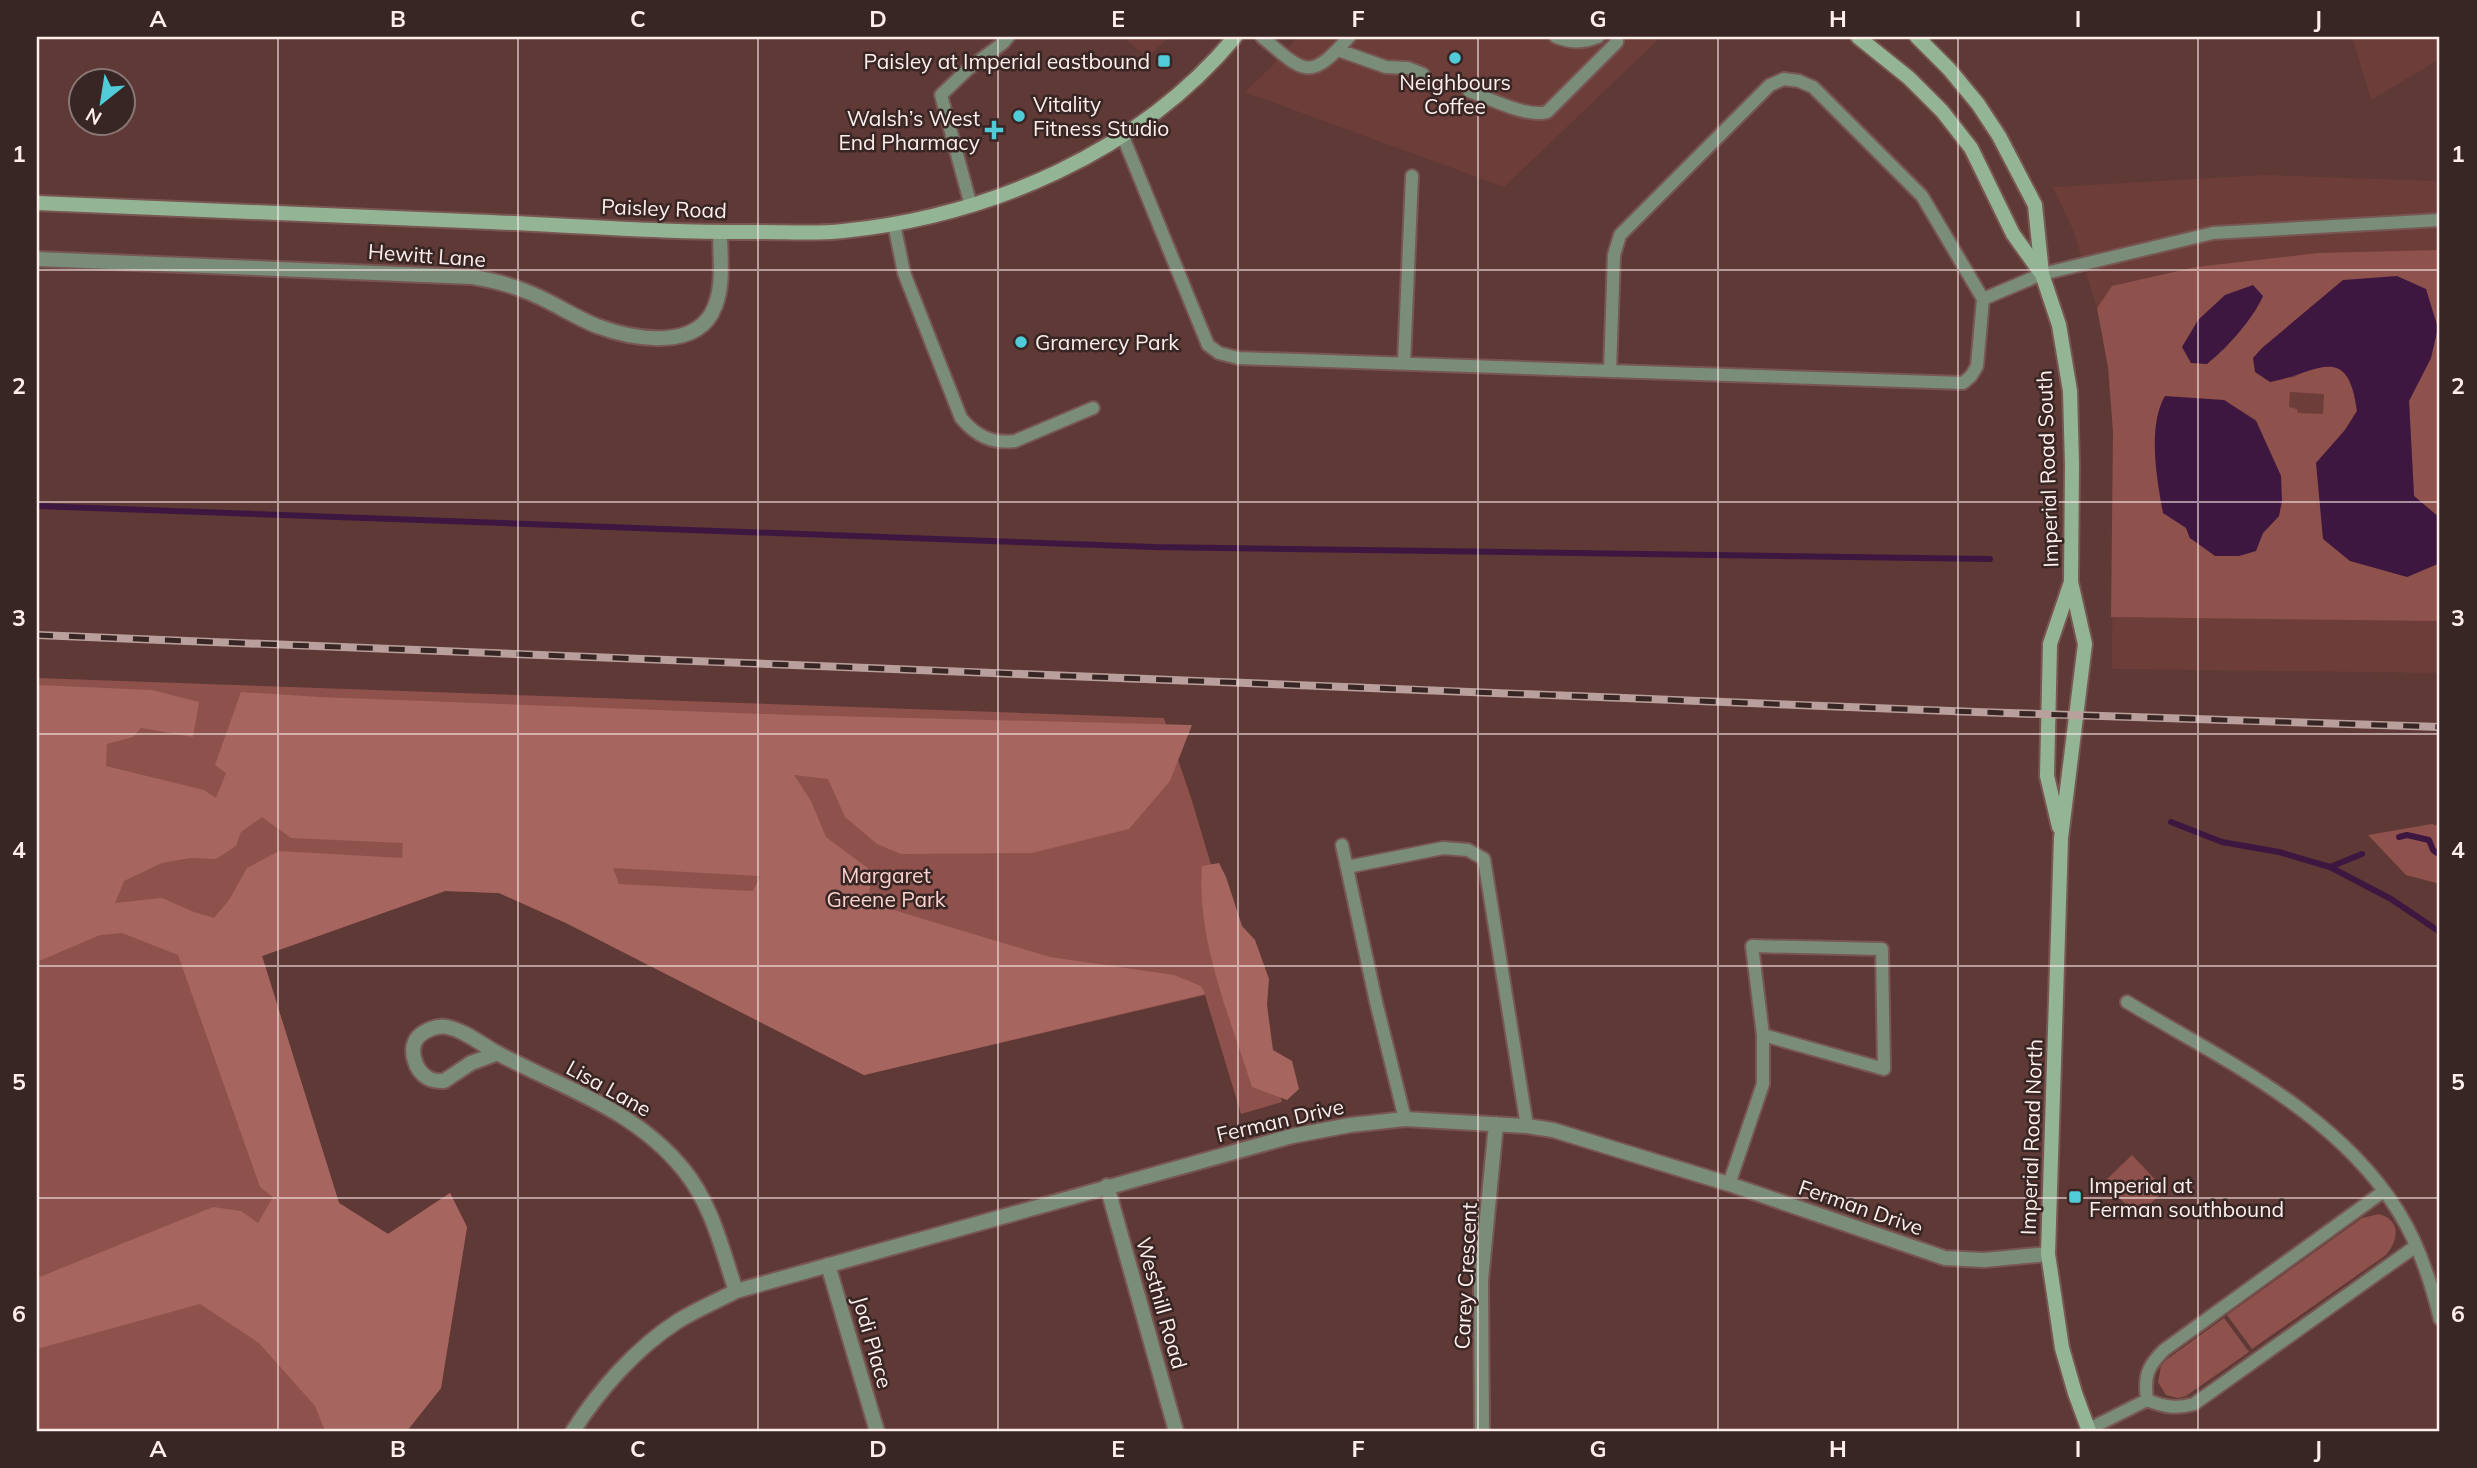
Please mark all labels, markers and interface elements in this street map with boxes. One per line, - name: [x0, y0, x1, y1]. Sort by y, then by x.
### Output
- text: A: [149, 4, 167, 33]
- text: B: [390, 4, 406, 33]
- text: C: [630, 4, 646, 33]
- text: D: [869, 4, 887, 33]
- text: E: [1111, 4, 1125, 33]
- text: F: [1351, 4, 1365, 33]
- text: G: [1589, 4, 1607, 33]
- text: H: [1829, 4, 1847, 33]
- text: I: [2075, 4, 2081, 33]
- text: J: [2314, 4, 2322, 33]
- place label: Paisley at Imperial eastbound: [864, 48, 1150, 74]
- marker: Neighbours Coffee: [1447, 50, 1463, 66]
- marker: Paisley at Imperial eastbound: [1156, 53, 1172, 69]
- north arrow: [66, 66, 136, 136]
- place label: Neighbours Coffee: [1399, 69, 1511, 119]
- place label: Vitality Fitness Studio: [1033, 91, 1169, 141]
- text: N: [81, 103, 106, 131]
- place label: Walsh’s West End Pharmacy: [838, 105, 980, 155]
- marker: Vitality Fitness Studio: [1011, 108, 1027, 124]
- marker: Walsh’s West End Pharmacy: [986, 122, 1002, 138]
- text: 1: [12, 139, 26, 168]
- text: 1: [2451, 139, 2465, 168]
- street label: Paisley Road: [601, 193, 727, 223]
- street label: Hewitt Lane: [367, 238, 487, 272]
- place label: Gramercy Park: [1035, 329, 1179, 355]
- marker: Gramercy Park: [1013, 334, 1029, 350]
- street label: Imperial Road South: [2031, 370, 2063, 568]
- text: 2: [12, 371, 26, 400]
- text: 2: [2451, 371, 2465, 400]
- text: 3: [12, 603, 26, 632]
- text: 3: [2451, 603, 2465, 632]
- text: 4: [12, 835, 26, 864]
- text: 4: [2451, 835, 2465, 864]
- park label: Margaret Greene Park: [826, 862, 946, 912]
- street label: Imperial Road North: [2015, 1039, 2047, 1235]
- street label: Lisa Lane: [562, 1054, 656, 1122]
- text: 5: [12, 1067, 26, 1096]
- text: 5: [2451, 1067, 2465, 1096]
- street label: Ferman Drive: [1214, 1093, 1346, 1147]
- place label: Imperial at Ferman southbound: [2089, 1172, 2284, 1222]
- street label: Ferman Drive: [1795, 1174, 1927, 1240]
- marker: Imperial at Ferman southbound: [2067, 1189, 2083, 1205]
- street label: Carey Crescent: [1448, 1202, 1482, 1350]
- street label: Westhill Road: [1131, 1234, 1193, 1372]
- street label: Jodi Place: [847, 1293, 899, 1391]
- text: 6: [12, 1299, 26, 1328]
- text: 6: [2451, 1299, 2465, 1328]
- text: A: [149, 1434, 167, 1463]
- text: B: [390, 1434, 406, 1463]
- text: C: [630, 1434, 646, 1463]
- text: D: [869, 1434, 887, 1463]
- text: E: [1111, 1434, 1125, 1463]
- text: F: [1351, 1434, 1365, 1463]
- text: G: [1589, 1434, 1607, 1463]
- text: H: [1829, 1434, 1847, 1463]
- text: I: [2075, 1434, 2081, 1463]
- text: J: [2314, 1434, 2322, 1463]

